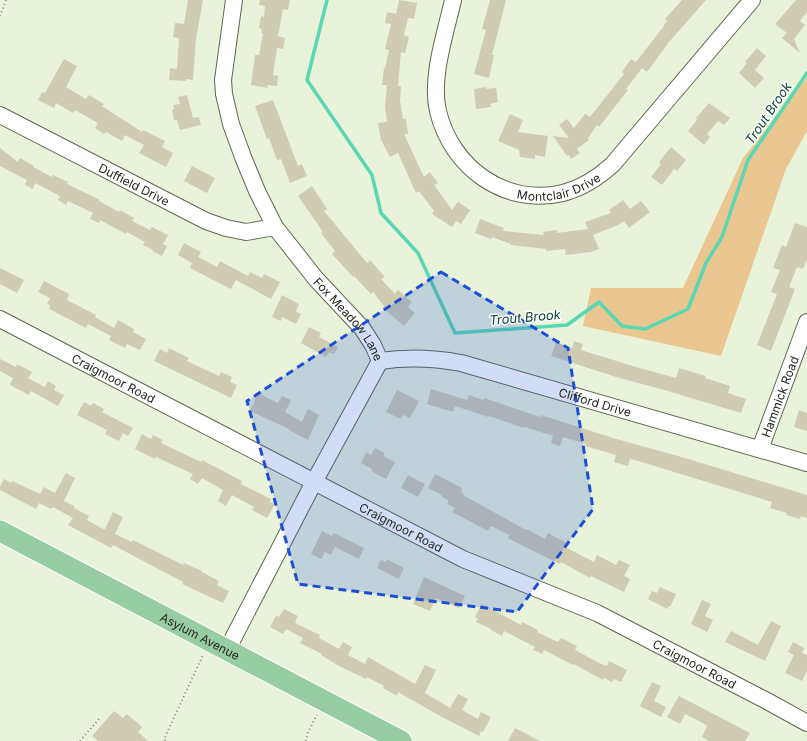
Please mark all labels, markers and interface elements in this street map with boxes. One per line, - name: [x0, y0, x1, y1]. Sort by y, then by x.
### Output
- water label: Trout Brook: [741, 78, 795, 147]
- street label: Duffield Drive: [96, 160, 172, 209]
- street label: Montclair Drive: [516, 170, 603, 203]
- street label: Fox Meadow Lane: [311, 274, 386, 363]
- water label: Trout Brook: [489, 306, 562, 328]
- street label: Craigmoor Road: [69, 350, 158, 406]
- street label: Hammick Road: [758, 354, 801, 439]
- street label: Clifford Drive: [557, 384, 633, 419]
- street label: Craigmoor Road: [357, 499, 446, 555]
- street label: Asylum Avenue: [158, 609, 242, 663]
- street label: Craigmoor Road: [650, 636, 739, 691]

